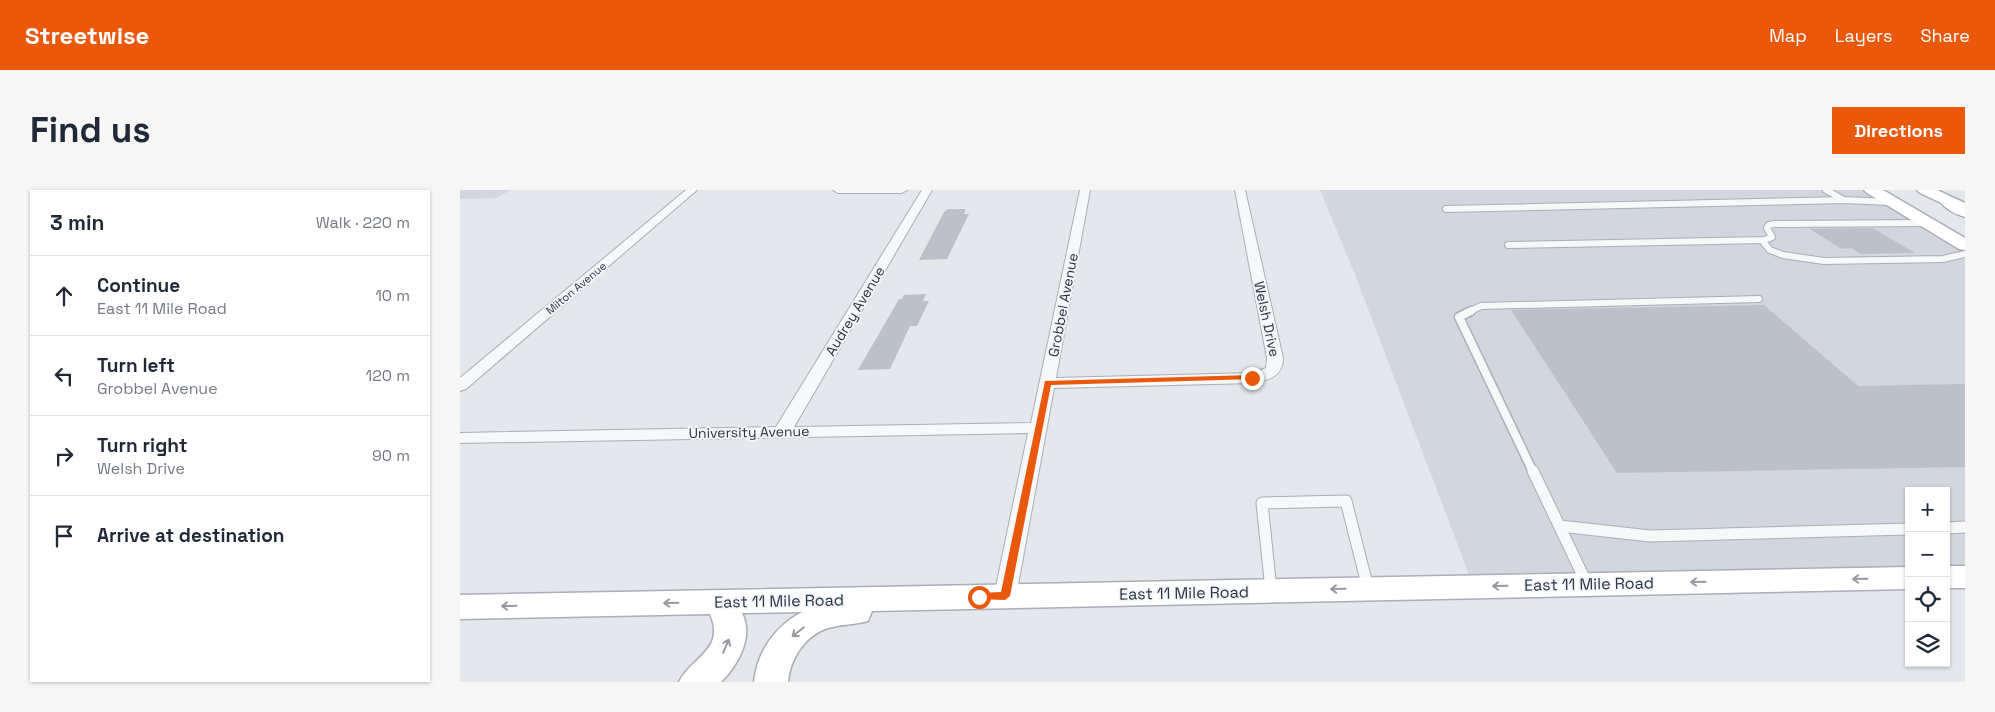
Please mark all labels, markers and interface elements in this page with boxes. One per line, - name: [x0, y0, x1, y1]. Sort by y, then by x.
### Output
- text: Streetwise: [25, 20, 149, 51]
- text: Map: [1769, 24, 1807, 47]
- text: Layers: [1835, 24, 1892, 47]
- text: Share: [1920, 24, 1970, 47]
- button: Directions: [1832, 107, 1965, 154]
- text: Find us: [30, 108, 151, 152]
- text: 3 min: [50, 209, 105, 236]
- text: Walk · 220 m: [316, 212, 410, 233]
- street label: Grobbel Avenue: [1044, 251, 1082, 359]
- street label: Milton Avenue: [543, 259, 609, 317]
- street label: Audrey Avenue: [821, 263, 889, 359]
- text: Continue: [97, 273, 180, 298]
- street label: Welsh Drive: [1250, 280, 1284, 358]
- icon: ahead: [50, 282, 78, 310]
- text: 10 m: [375, 285, 410, 306]
- text: East 11 Mile Road: [97, 298, 227, 319]
- text: Turn left: [97, 353, 175, 378]
- icon: left: [50, 362, 78, 390]
- text: 120 m: [366, 365, 410, 386]
- route end: [1241, 367, 1264, 390]
- text: Grobbel Avenue: [97, 378, 218, 399]
- street label: University Avenue: [689, 422, 809, 442]
- text: Turn right: [97, 433, 187, 458]
- icon: right: [50, 442, 78, 470]
- text: 90 m: [372, 445, 410, 466]
- text: Welsh Drive: [97, 458, 185, 479]
- map controls: [1905, 487, 1950, 667]
- button: +: [1905, 487, 1950, 532]
- icon: arrive: [50, 522, 78, 550]
- text: Arrive at destination: [97, 523, 285, 548]
- button: −: [1905, 532, 1950, 577]
- street label: East 11 Mile Road: [1524, 572, 1654, 596]
- one-way arrow: [1852, 574, 1868, 584]
- one-way arrow: [1690, 577, 1706, 587]
- button: locate: [1905, 577, 1950, 622]
- street label: East 11 Mile Road: [1119, 581, 1249, 605]
- one-way arrow: [1492, 581, 1508, 591]
- one-way arrow: [1330, 584, 1346, 594]
- route start: [968, 586, 991, 609]
- street label: East 11 Mile Road: [714, 589, 844, 613]
- one-way arrow: [664, 598, 680, 608]
- one-way arrow: [501, 601, 518, 611]
- button: layers: [1905, 622, 1950, 667]
- one-way arrow: [792, 626, 805, 637]
- one-way arrow: [722, 639, 731, 654]

